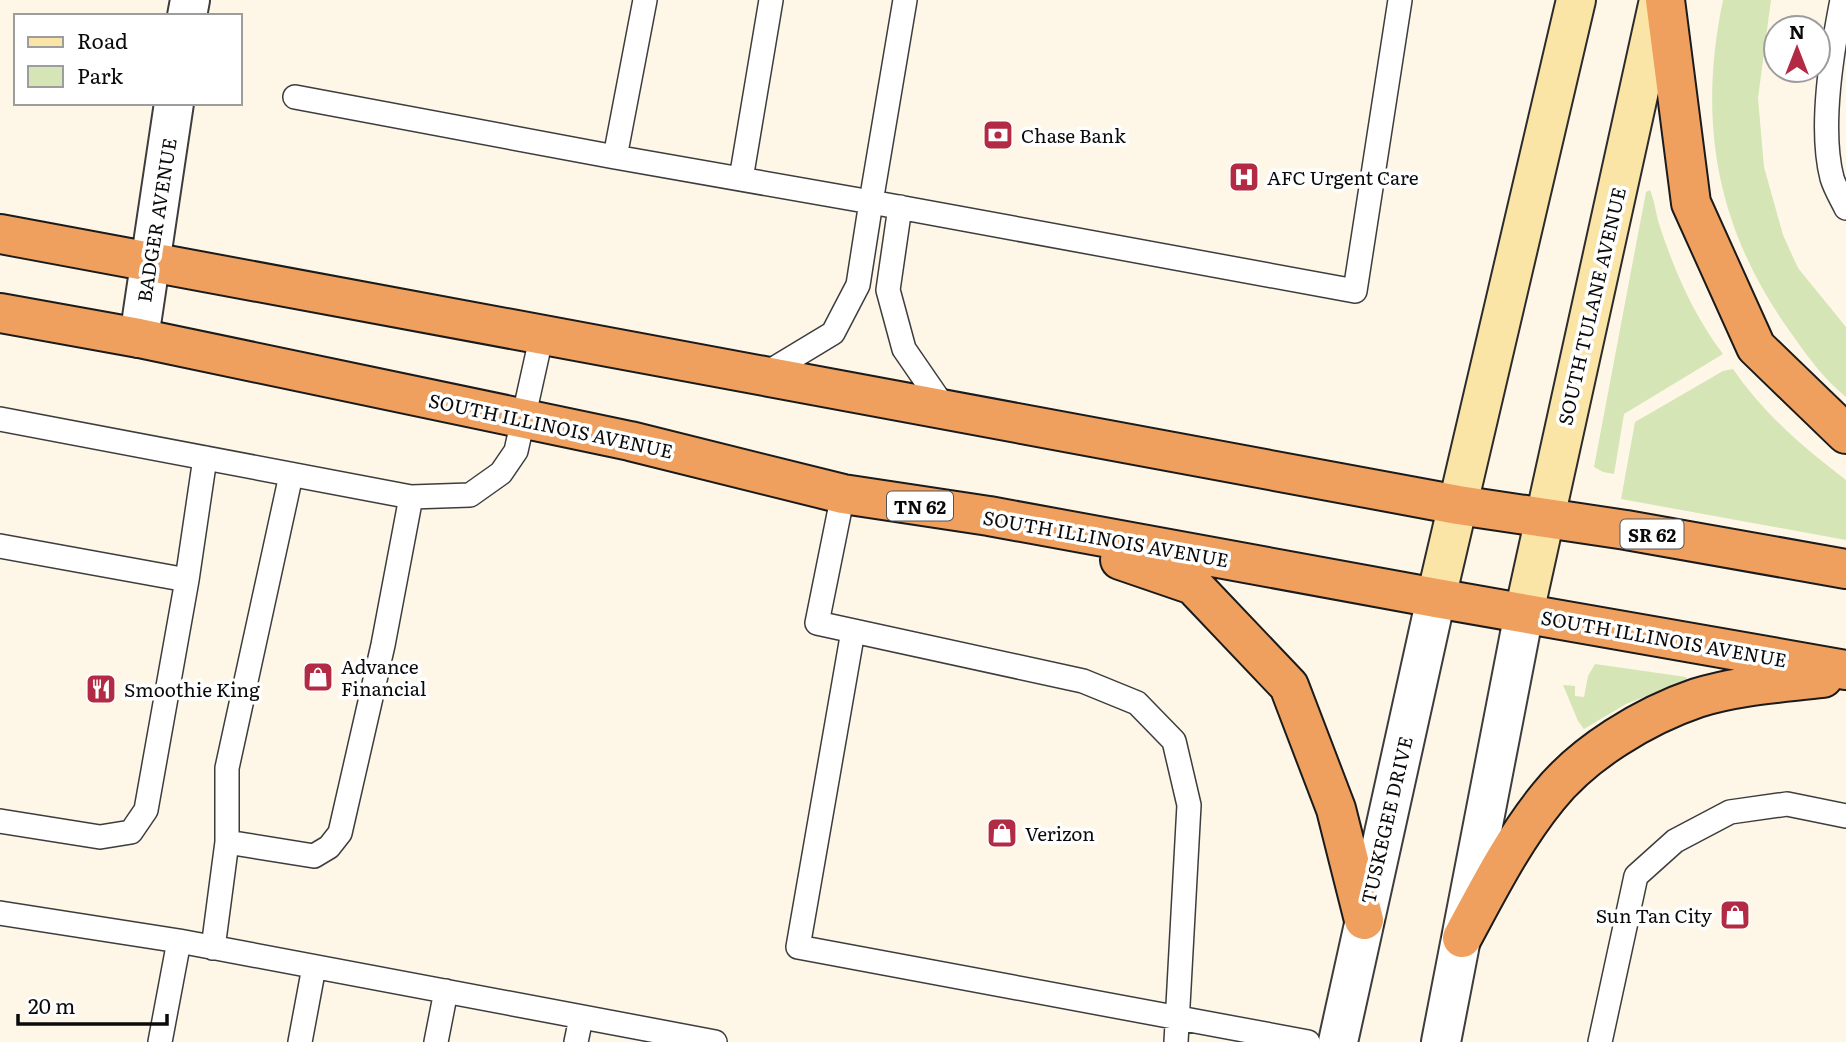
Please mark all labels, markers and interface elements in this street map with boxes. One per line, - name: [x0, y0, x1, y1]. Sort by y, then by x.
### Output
- legend: [14, 14, 242, 105]
- north arrow: [1762, 14, 1832, 84]
- text: N: [1789, 17, 1805, 45]
- text: Road: [77, 24, 128, 55]
- text: Park: [77, 59, 123, 90]
- bank icon: Chase Bank: [981, 118, 1015, 152]
- place label: Chase Bank: [1021, 121, 1126, 149]
- street label: BADGER AVENUE: [129, 136, 183, 304]
- hospital icon: AFC Urgent Care: [1227, 160, 1261, 194]
- place label: AFC Urgent Care: [1267, 163, 1419, 191]
- street label: SOUTH TULANE AVENUE: [1550, 184, 1632, 428]
- street label: SOUTH ILLINOIS AVENUE: [426, 385, 676, 465]
- road number: TN 62: [887, 492, 953, 520]
- street label: SOUTH ILLINOIS AVENUE: [981, 503, 1231, 573]
- road number: SR 62: [1620, 520, 1684, 548]
- street label: SOUTH ILLINOIS AVENUE: [1539, 603, 1789, 673]
- place label: Advance Financial: [341, 652, 426, 702]
- shop icon: Advance Financial: [301, 660, 335, 694]
- restaurant icon: Smoothie King: [84, 672, 118, 706]
- place label: Smoothie King: [124, 675, 260, 703]
- street label: TUSKEGEE DRIVE: [1353, 733, 1419, 907]
- shop icon: Verizon: [985, 816, 1019, 850]
- place label: Verizon: [1025, 819, 1095, 847]
- shop icon: Sun Tan City: [1718, 898, 1752, 932]
- place label: Sun Tan City: [1596, 901, 1712, 929]
- scale bar: [18, 982, 166, 1026]
- text: 20 m: [28, 989, 75, 1020]

